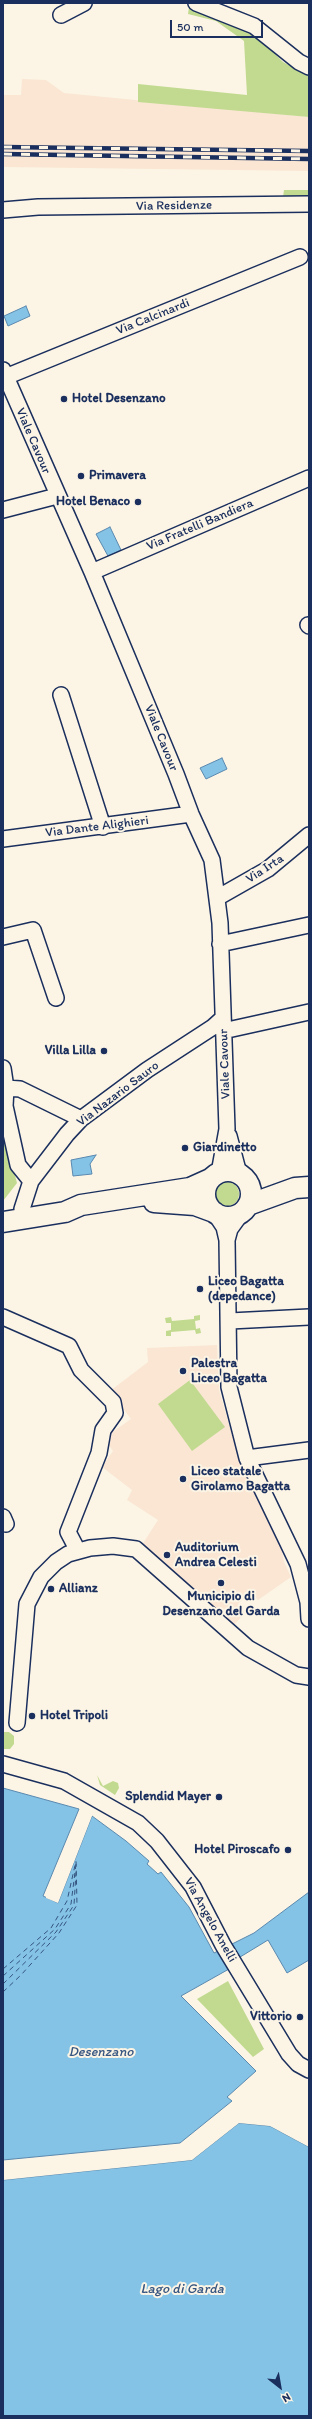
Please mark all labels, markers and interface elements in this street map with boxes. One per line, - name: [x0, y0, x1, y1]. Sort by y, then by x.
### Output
- scale bar: [172, 12, 265, 38]
- text: 50 m: [177, 20, 203, 34]
- street label: Via Residenze: [136, 198, 212, 214]
- street label: Via Calcinardi: [114, 295, 192, 339]
- place label: Hotel Desenzano: [72, 391, 166, 407]
- marker: Hotel Desenzano: [59, 394, 69, 404]
- street label: Viale Cavour: [12, 406, 54, 476]
- place label: Primavera: [89, 468, 146, 484]
- marker: Primavera: [76, 471, 86, 481]
- place label: Hotel Benaco: [56, 494, 130, 510]
- street label: Via Fratelli Bandiera: [144, 495, 256, 555]
- marker: Hotel Benaco: [133, 497, 143, 507]
- street label: Viale Cavour: [141, 703, 181, 773]
- street label: Via Dante Alighieri: [44, 813, 150, 841]
- street label: Via Irta: [243, 851, 287, 887]
- street label: Viale Cavour: [216, 1029, 234, 1099]
- place label: Villa Lilla: [45, 1043, 96, 1059]
- marker: Villa Lilla: [99, 1046, 109, 1056]
- street label: Via Nazario Sauro: [74, 1058, 162, 1130]
- place label: Giardinetto: [193, 1140, 257, 1156]
- marker: Giardinetto: [180, 1143, 190, 1153]
- place label: Liceo Bagatta (depedance): [208, 1274, 284, 1305]
- marker: Liceo Bagatta (depedance): [195, 1284, 205, 1294]
- place label: Palestra Liceo Bagatta: [191, 1356, 267, 1387]
- marker: Palestra Liceo Bagatta: [178, 1366, 188, 1376]
- place label: Liceo statale Girolamo Bagatta: [191, 1464, 290, 1495]
- marker: Liceo statale Girolamo Bagatta: [178, 1474, 188, 1484]
- place label: Auditorium Andrea Celesti: [175, 1540, 257, 1571]
- marker: Auditorium Andrea Celesti: [162, 1550, 172, 1560]
- marker: Municipio di Desenzano del Garda: [216, 1578, 226, 1588]
- place label: Allianz: [59, 1581, 98, 1597]
- marker: Allianz: [46, 1584, 56, 1594]
- place label: Municipio di Desenzano del Garda: [162, 1589, 280, 1620]
- place label: Hotel Tripoli: [40, 1708, 108, 1724]
- marker: Hotel Tripoli: [27, 1711, 37, 1721]
- place label: Splendid Mayer: [125, 1789, 211, 1805]
- marker: Splendid Mayer: [214, 1792, 224, 1802]
- place label: Hotel Piroscafo: [194, 1842, 280, 1858]
- marker: Hotel Piroscafo: [283, 1845, 293, 1855]
- street label: Via Angelo Anelli: [180, 1875, 240, 1965]
- place label: Vittorio: [250, 2009, 292, 2025]
- marker: Vittorio: [295, 2012, 305, 2022]
- water label: Desenzano: [68, 2044, 134, 2060]
- water label: Lago di Garda: [140, 2281, 224, 2297]
- north arrow: [260, 2367, 300, 2407]
- text: N: [280, 2390, 293, 2405]

